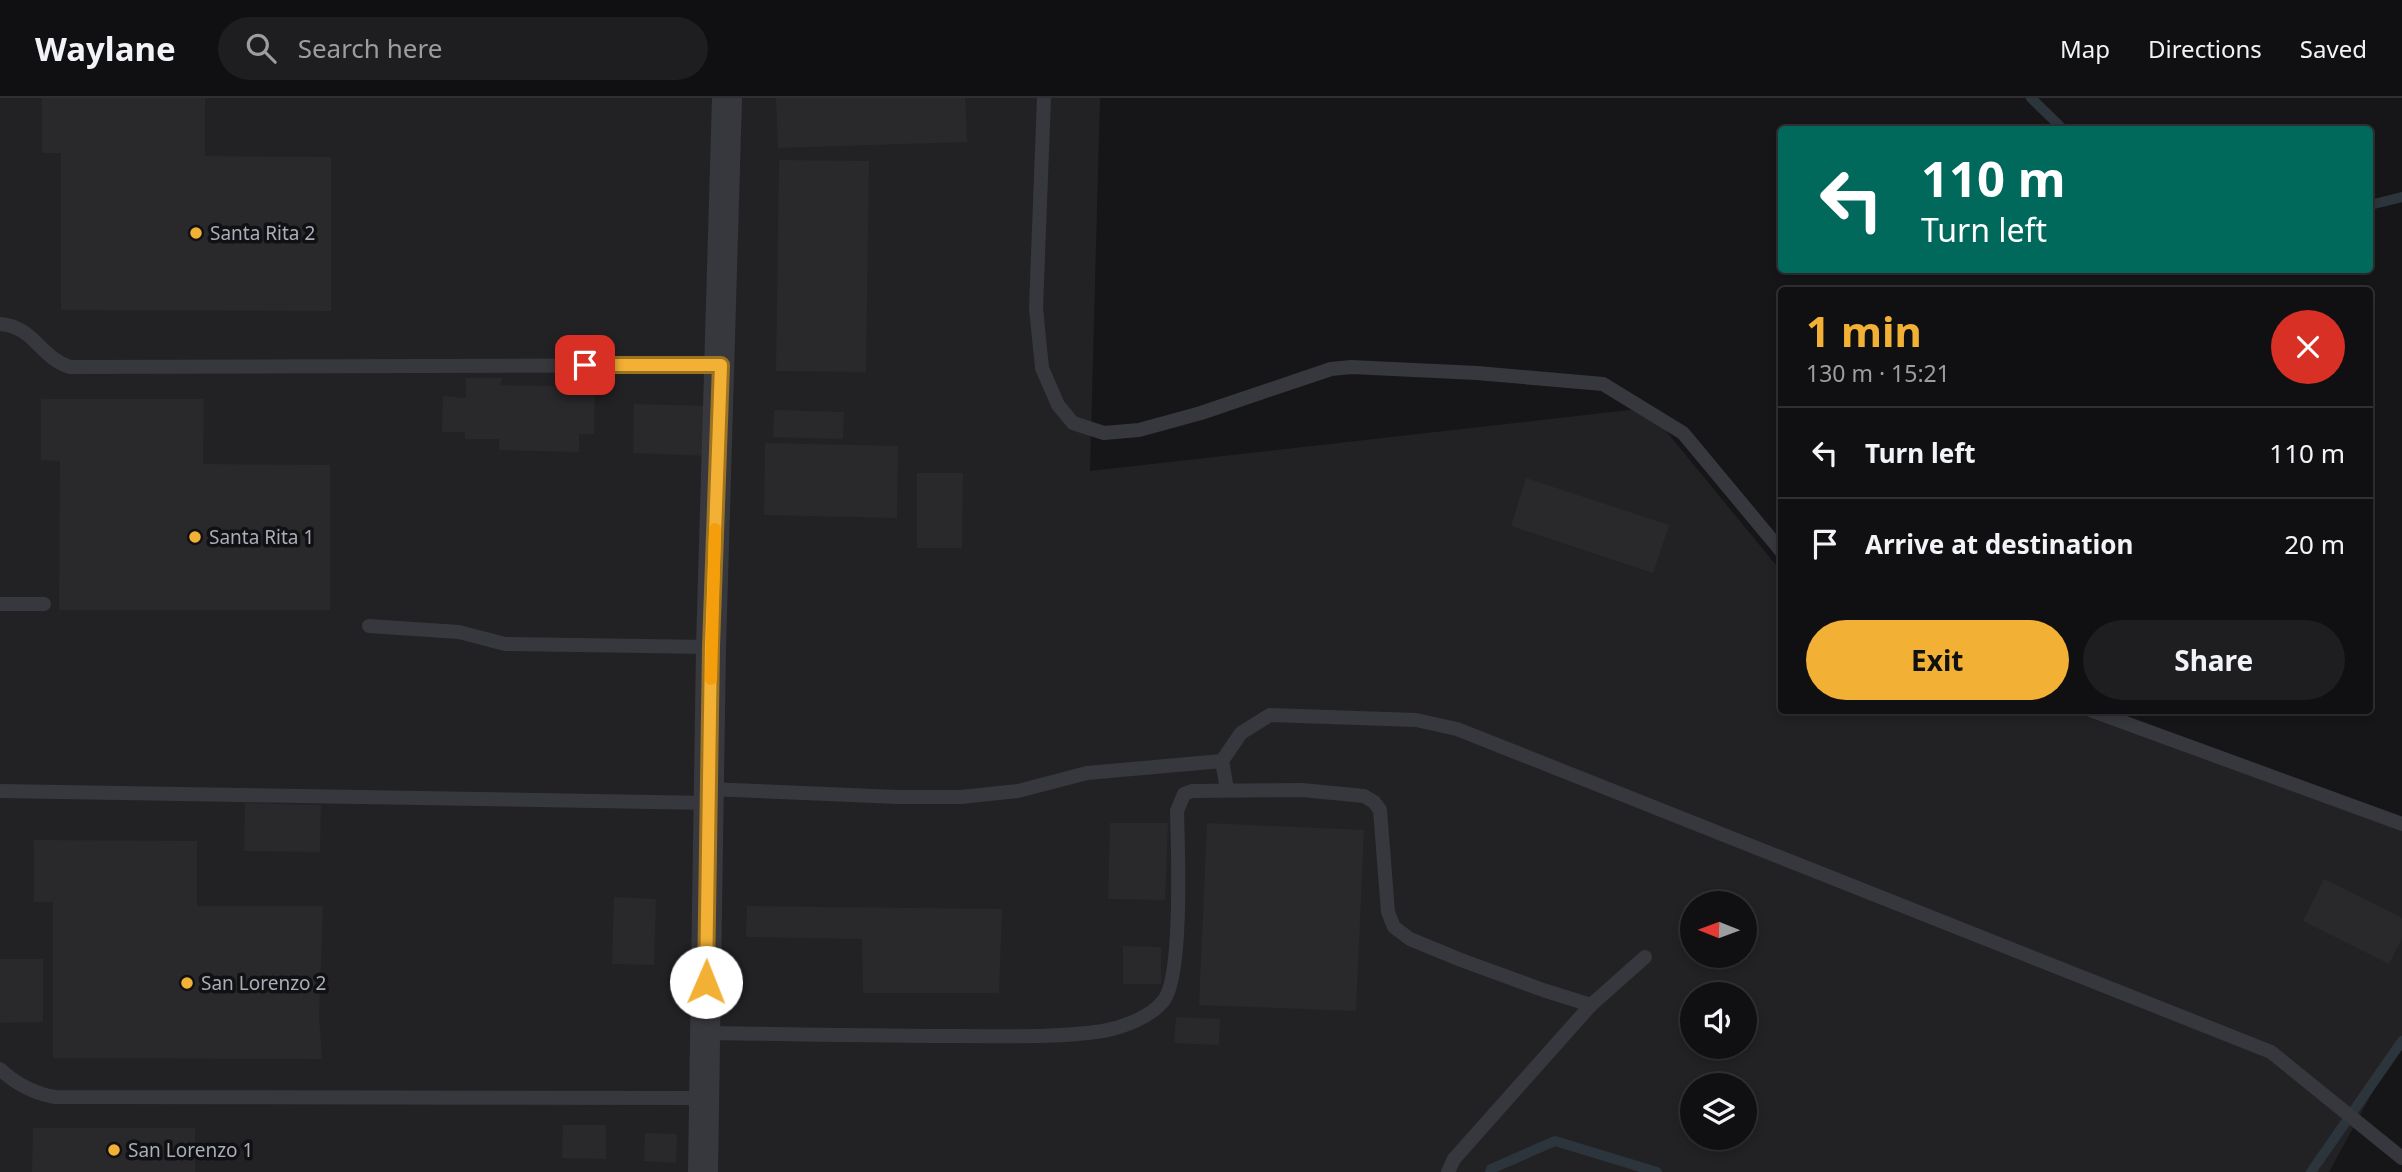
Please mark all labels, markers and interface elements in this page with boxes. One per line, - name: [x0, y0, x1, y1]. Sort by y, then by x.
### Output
- search box: [218, 17, 708, 80]
- text: Waylane: [35, 26, 176, 71]
- icon: search: [242, 29, 280, 67]
- text: Search here: [298, 30, 442, 66]
- text: Map: [2060, 32, 2110, 65]
- text: Directions: [2148, 32, 2262, 65]
- text: Saved: [2300, 32, 2367, 65]
- text: 110 m: [1921, 145, 2066, 211]
- icon: left: [1806, 154, 1897, 245]
- text: Turn left: [1921, 208, 2047, 251]
- place label: Santa Rita 2: [210, 220, 315, 246]
- marker: Santa Rita 2: [188, 225, 204, 241]
- text: 1 min: [1806, 302, 1922, 359]
- button: close: [2271, 310, 2345, 384]
- pin: [555, 335, 615, 395]
- icon: arrive: [566, 346, 604, 384]
- text: 130 m · 15:21: [1806, 357, 1950, 389]
- icon: left: [1806, 434, 1844, 472]
- text: Turn left: [1865, 435, 1976, 471]
- text: 110 m: [2269, 435, 2345, 471]
- place label: Santa Rita 1: [209, 524, 314, 550]
- icon: arrive: [1806, 525, 1844, 563]
- text: Arrive at destination: [1865, 526, 2134, 562]
- text: 20 m: [2284, 526, 2345, 562]
- marker: Santa Rita 1: [187, 529, 203, 545]
- button: Exit: [1806, 620, 2069, 700]
- button: Share: [2083, 620, 2345, 700]
- north arrow: [1680, 891, 1757, 968]
- map controls: [1680, 891, 1757, 1150]
- position arrow: [669, 945, 743, 1019]
- place label: San Lorenzo 2: [201, 970, 326, 996]
- marker: San Lorenzo 2: [179, 975, 195, 991]
- button: sound: [1680, 982, 1757, 1059]
- button: layers: [1680, 1073, 1757, 1150]
- place label: San Lorenzo 1: [128, 1137, 253, 1163]
- marker: San Lorenzo 1: [106, 1142, 122, 1158]

